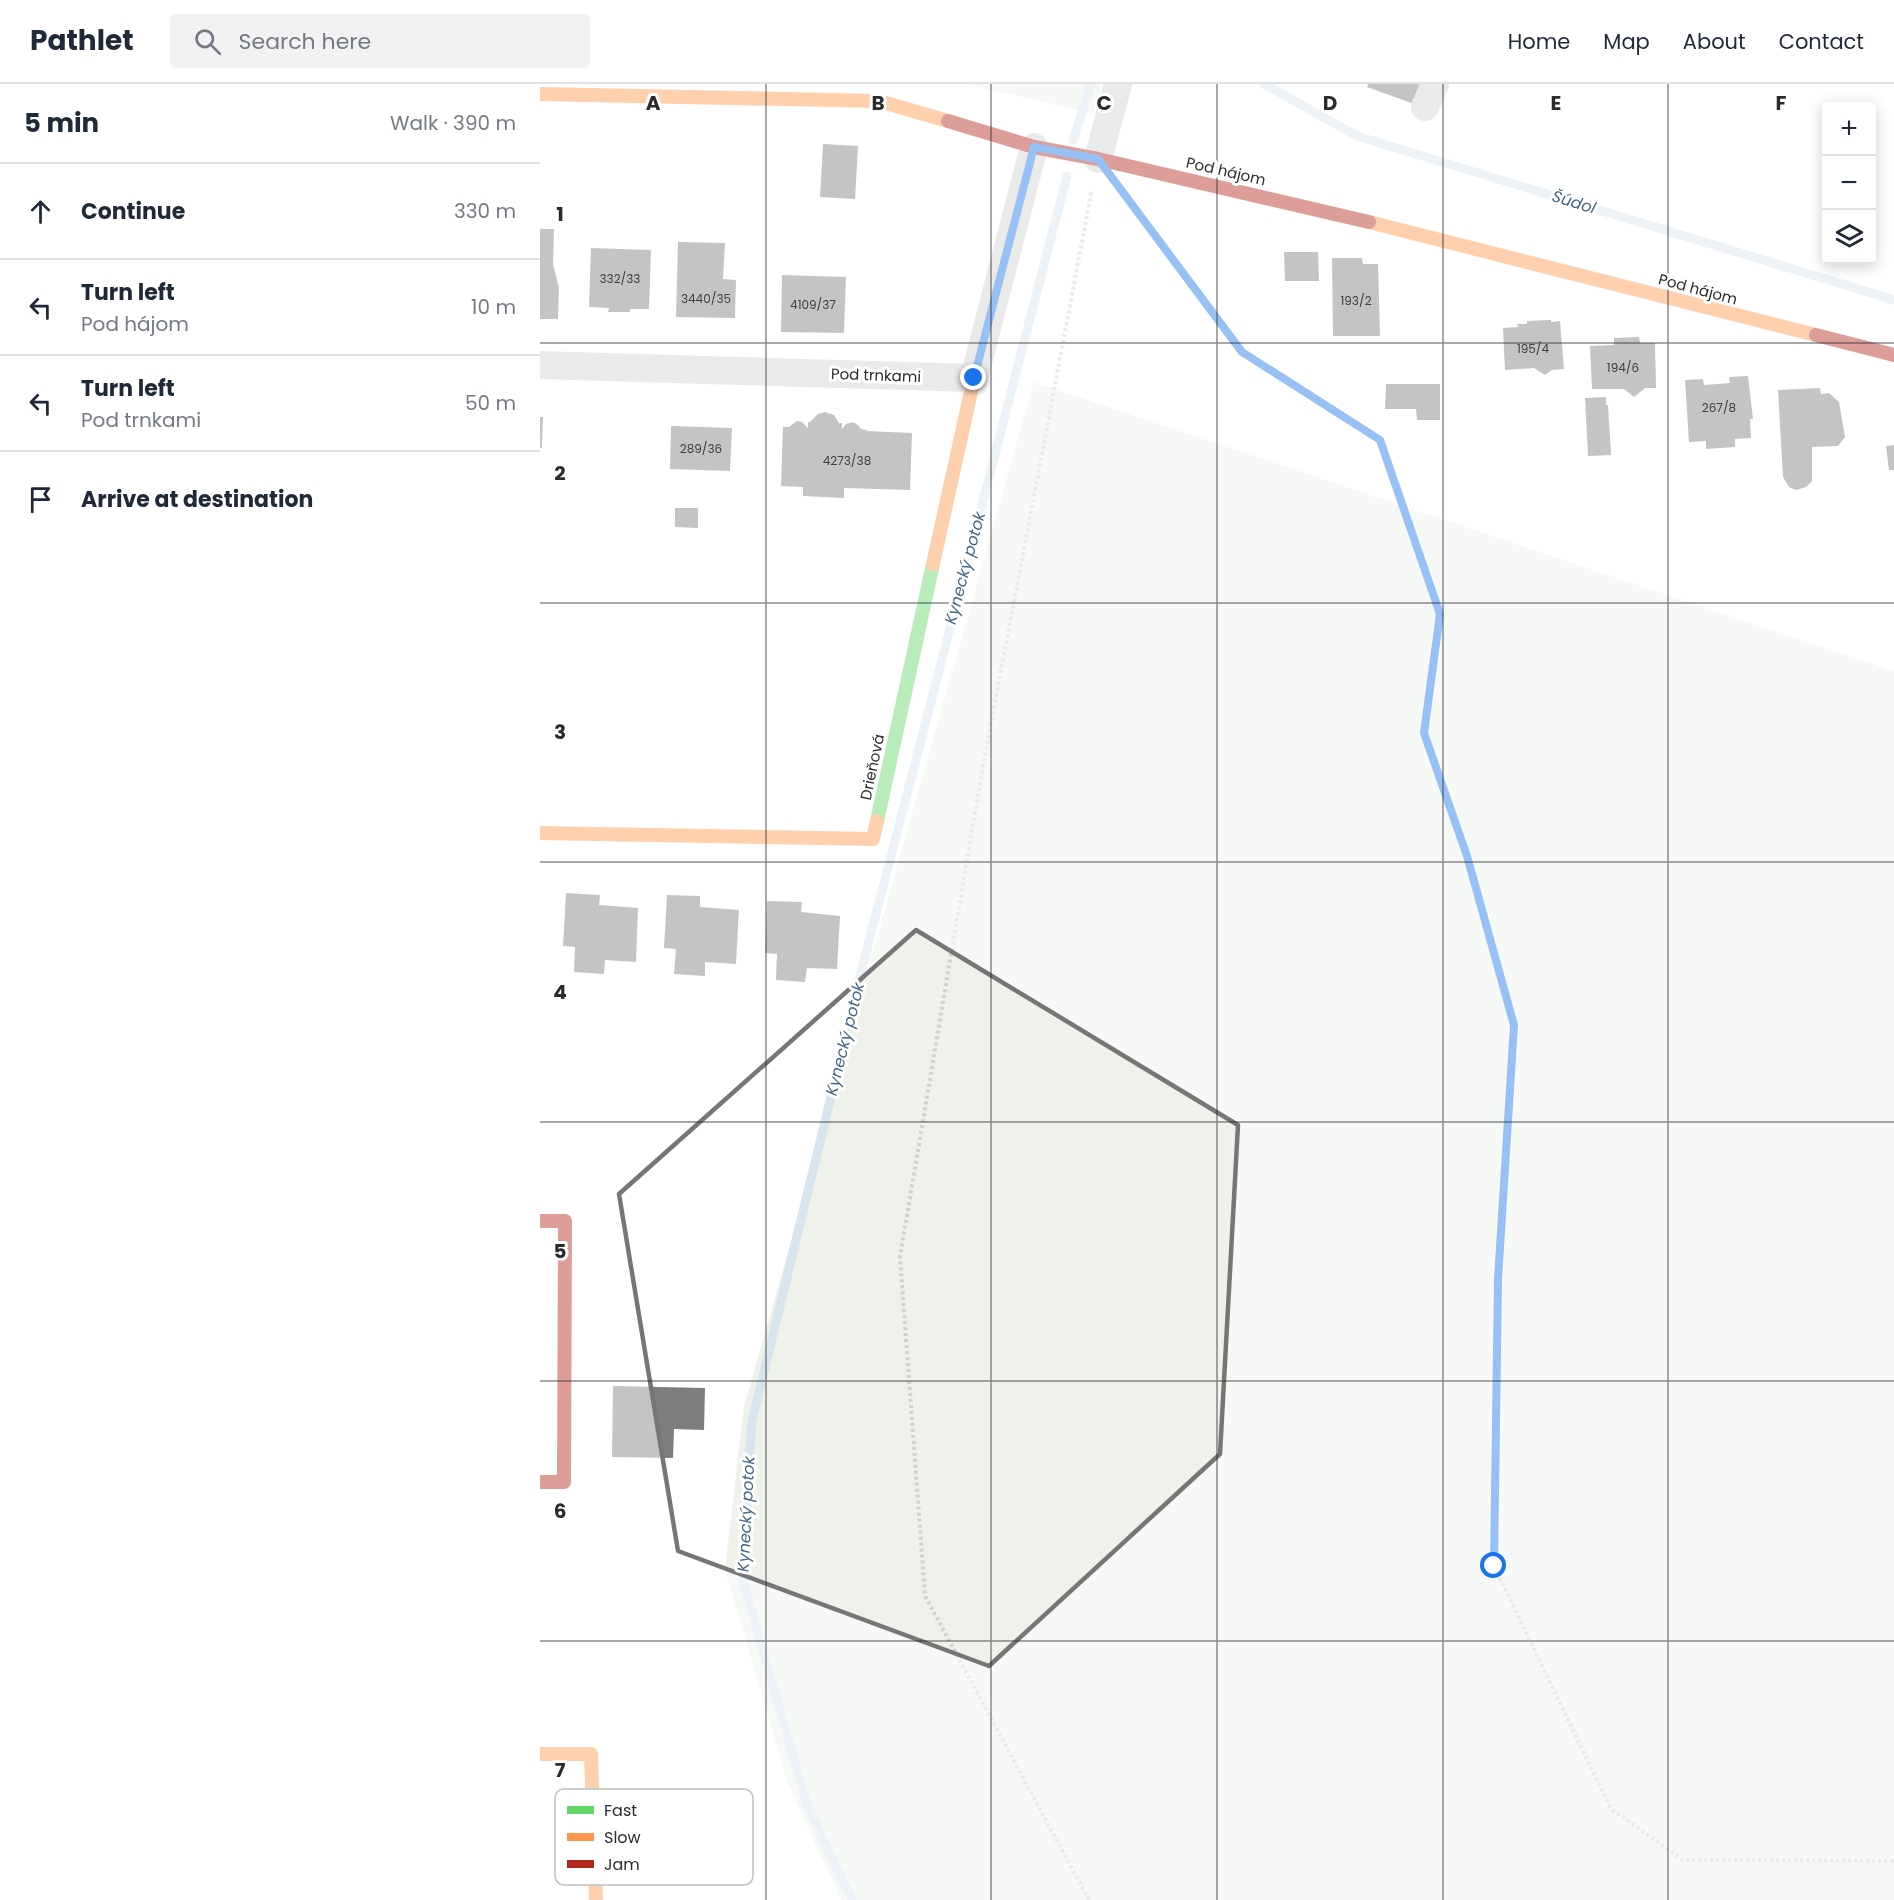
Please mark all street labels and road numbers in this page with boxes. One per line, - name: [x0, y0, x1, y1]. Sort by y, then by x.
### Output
- street label: Pod hájom: [1184, 152, 1268, 190]
- street label: Pod hájom: [1656, 268, 1740, 310]
- street label: Pod trnkami: [831, 363, 921, 387]
- street label: Drieňová: [855, 732, 889, 802]

